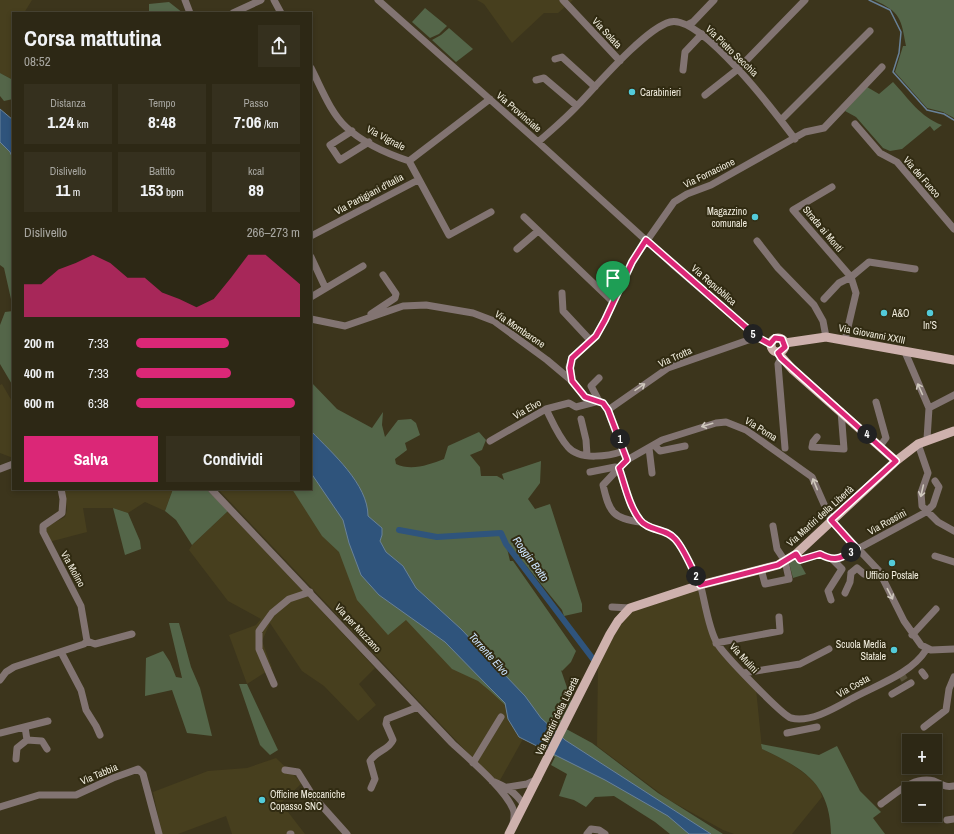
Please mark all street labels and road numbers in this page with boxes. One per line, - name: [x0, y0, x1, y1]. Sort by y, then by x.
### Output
- street label: Via Solata: [589, 15, 625, 52]
- street label: Via Pietro Secchia: [703, 23, 761, 80]
- street label: Via Provinciale: [494, 89, 545, 135]
- street label: Via Vignale: [364, 122, 408, 154]
- street label: Via del Fuoco: [901, 154, 944, 201]
- street label: Via Fornacione: [681, 155, 737, 191]
- street label: Via Partigiani d'Italia: [332, 170, 406, 218]
- street label: Strada ai Monti: [800, 203, 846, 255]
- street label: Via Repubblica: [689, 262, 740, 309]
- street label: Via Mombarone: [492, 307, 548, 351]
- street label: Via Giovanni XXIII: [837, 321, 907, 347]
- street label: Via Trotta: [656, 344, 694, 370]
- street label: Via Elvo: [511, 396, 544, 422]
- street label: Via Poma: [742, 414, 780, 444]
- street label: Via Martiri della Libertà: [784, 482, 856, 549]
- street label: Via Rossini: [865, 506, 909, 538]
- street label: Via Molino: [58, 549, 88, 590]
- street label: Via per Muzzano: [332, 601, 384, 655]
- street label: Via Mulini: [727, 640, 761, 676]
- street label: Via Costa: [834, 671, 872, 700]
- street label: Via Martiri della Libertà: [532, 674, 582, 757]
- street label: Via Tabbia: [78, 760, 120, 788]

